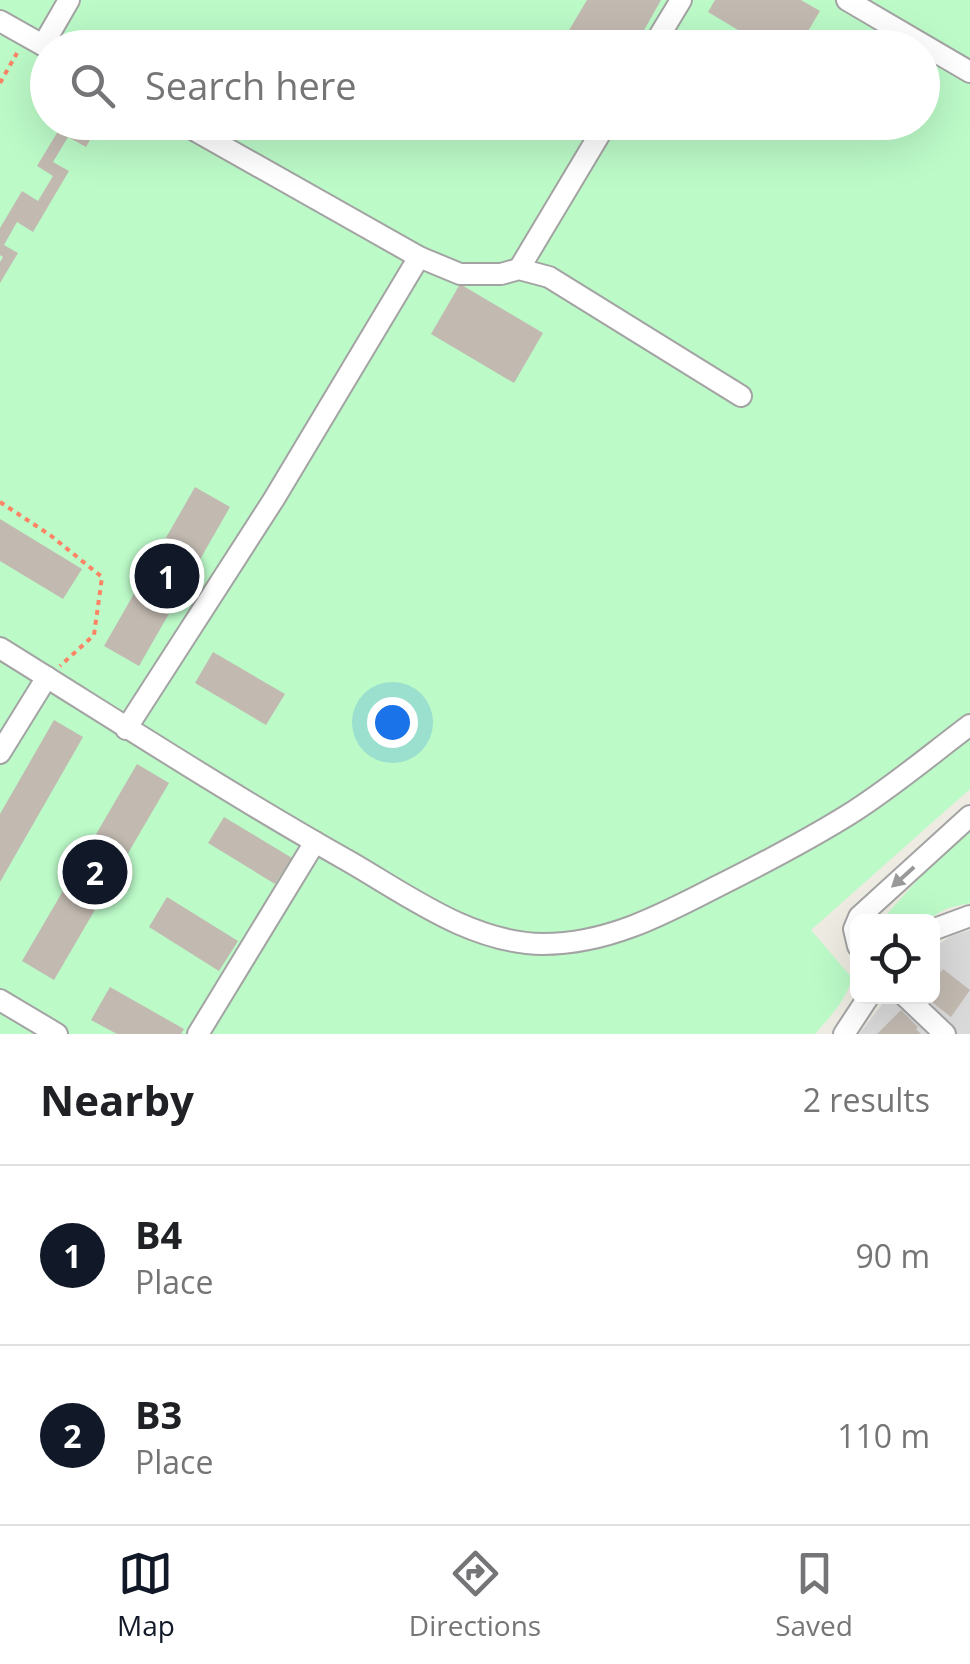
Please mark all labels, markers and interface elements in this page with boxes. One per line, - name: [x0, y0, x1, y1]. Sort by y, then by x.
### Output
- search box: [30, 30, 940, 140]
- icon: search: [65, 58, 120, 113]
- text: Search here: [145, 59, 357, 111]
- pin: 1: [134, 538, 200, 614]
- your location: [367, 697, 418, 748]
- pin: 2: [62, 834, 128, 910]
- one-way arrow: [891, 865, 915, 888]
- map controls: [850, 914, 940, 1004]
- button: locate: [850, 914, 940, 1004]
- text: Nearby: [40, 1071, 194, 1128]
- text: 2 results: [803, 1078, 930, 1121]
- text: Β4: [135, 1208, 182, 1260]
- text: 1: [63, 1234, 82, 1277]
- text: 90 m: [855, 1234, 930, 1277]
- text: Place: [135, 1260, 213, 1303]
- text: Β3: [135, 1388, 182, 1440]
- text: 2: [63, 1414, 82, 1457]
- text: 110 m: [837, 1414, 930, 1457]
- text: Place: [135, 1440, 213, 1483]
- tab: Map: [117, 1546, 175, 1644]
- tab: Directions: [409, 1546, 541, 1644]
- tab: Saved: [775, 1546, 853, 1644]

